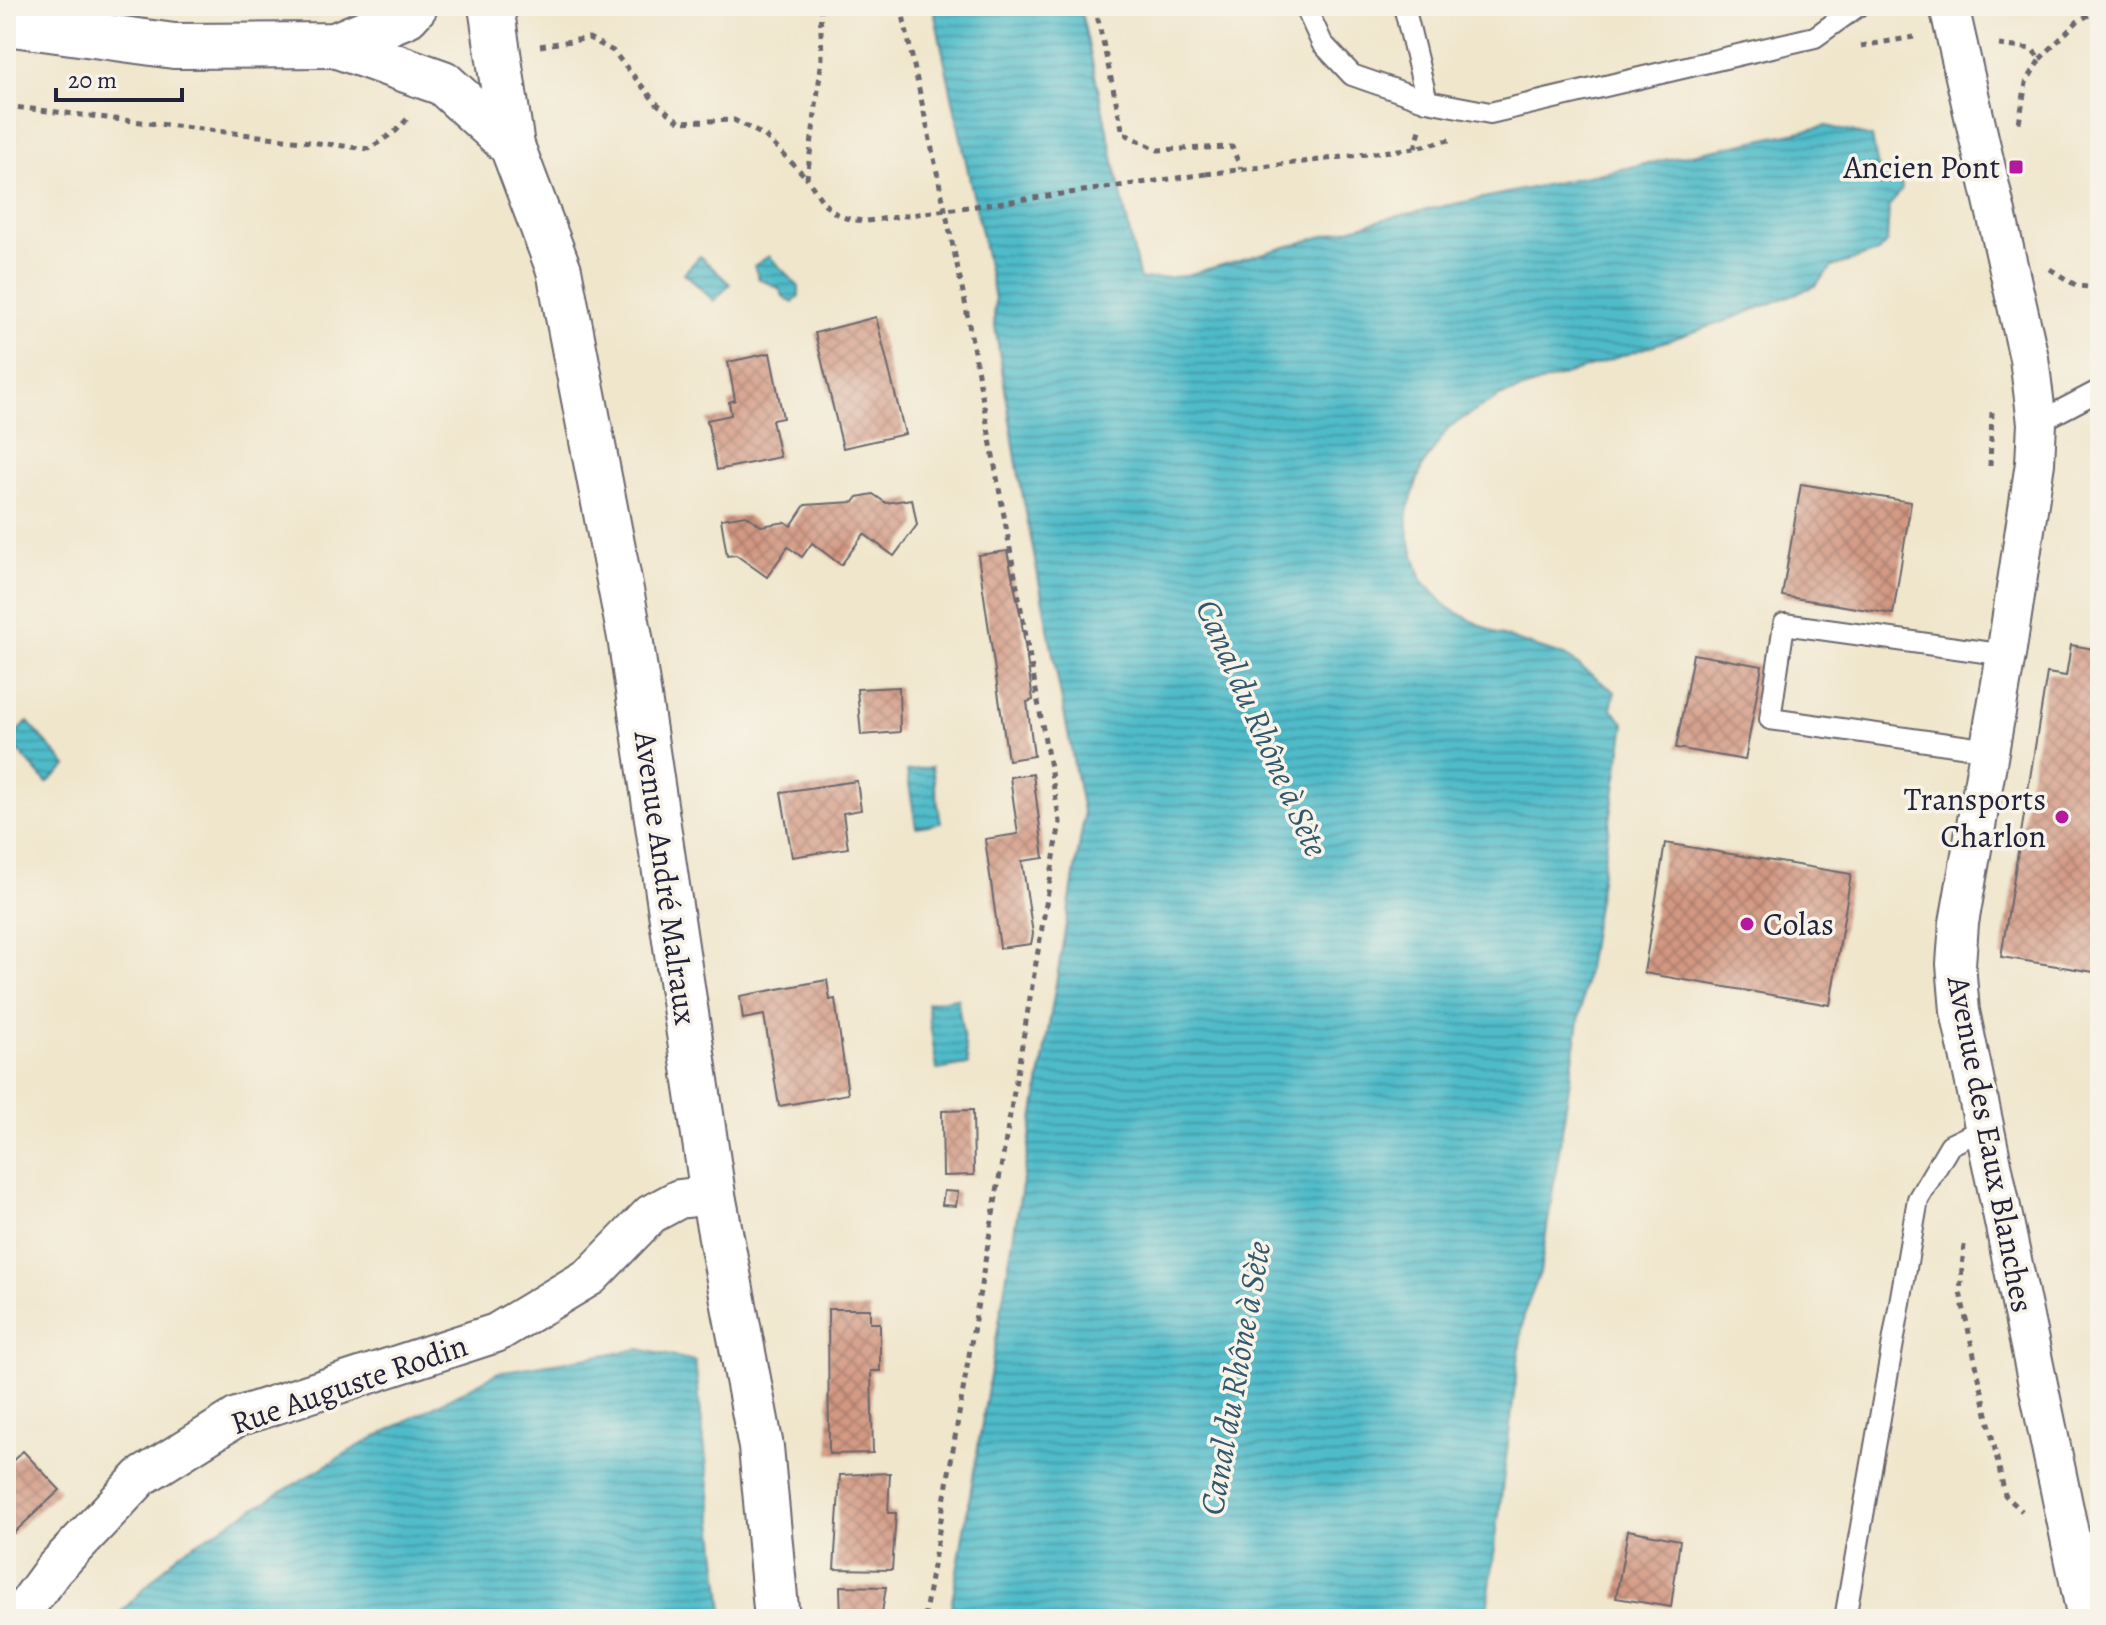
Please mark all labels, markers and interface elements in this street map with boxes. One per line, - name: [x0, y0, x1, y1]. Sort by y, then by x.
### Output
- scale bar: [56, 52, 182, 102]
- text: 20 m: [68, 64, 117, 96]
- place label: Ancien Pont: [1842, 145, 2000, 189]
- marker: Ancien Pont: [2007, 158, 2025, 176]
- water label: Canal du Rhône à Sète: [1184, 592, 1340, 864]
- street label: Avenue André Malraux: [623, 727, 708, 1028]
- place label: Transports Charlon: [1904, 777, 2046, 858]
- marker: Transports Charlon: [2053, 808, 2071, 826]
- place label: Colas: [1763, 902, 1834, 946]
- marker: Colas: [1738, 915, 1756, 933]
- street label: Avenue des Eaux Blanches: [1937, 971, 2045, 1316]
- water label: Canal du Rhône à Sète: [1188, 1237, 1282, 1519]
- street label: Rue Auguste Rodin: [225, 1323, 473, 1445]

